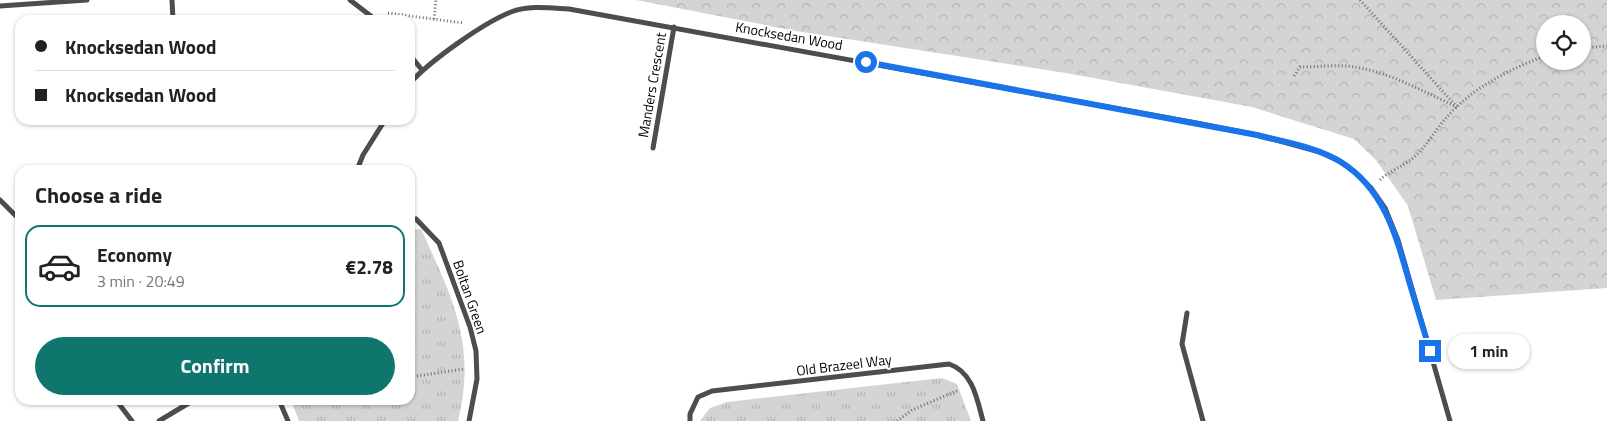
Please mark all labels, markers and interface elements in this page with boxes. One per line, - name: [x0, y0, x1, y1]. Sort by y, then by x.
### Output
- map controls: [1536, 15, 1591, 70]
- button: locate: [1536, 15, 1591, 70]
- street label: Knocksedan Wood: [734, 16, 844, 55]
- street label: Manders Crescent: [632, 31, 671, 139]
- text: Knocksedan Wood: [65, 32, 216, 61]
- route start: [855, 51, 877, 73]
- text: Knocksedan Wood: [65, 80, 216, 109]
- text: Choose a ride: [35, 178, 162, 212]
- text: Economy: [97, 240, 172, 269]
- icon: car: [37, 244, 82, 289]
- text: €2.78: [346, 252, 393, 281]
- street label: Boltan Green: [448, 257, 493, 337]
- text: 3 min · 20:49: [97, 269, 185, 293]
- callout: 1 min: [1448, 334, 1530, 368]
- button: Confirm: [35, 337, 395, 395]
- text: 1 min: [1470, 339, 1508, 363]
- route end: [1419, 340, 1441, 362]
- street label: Old Brazeel Way: [795, 348, 893, 381]

